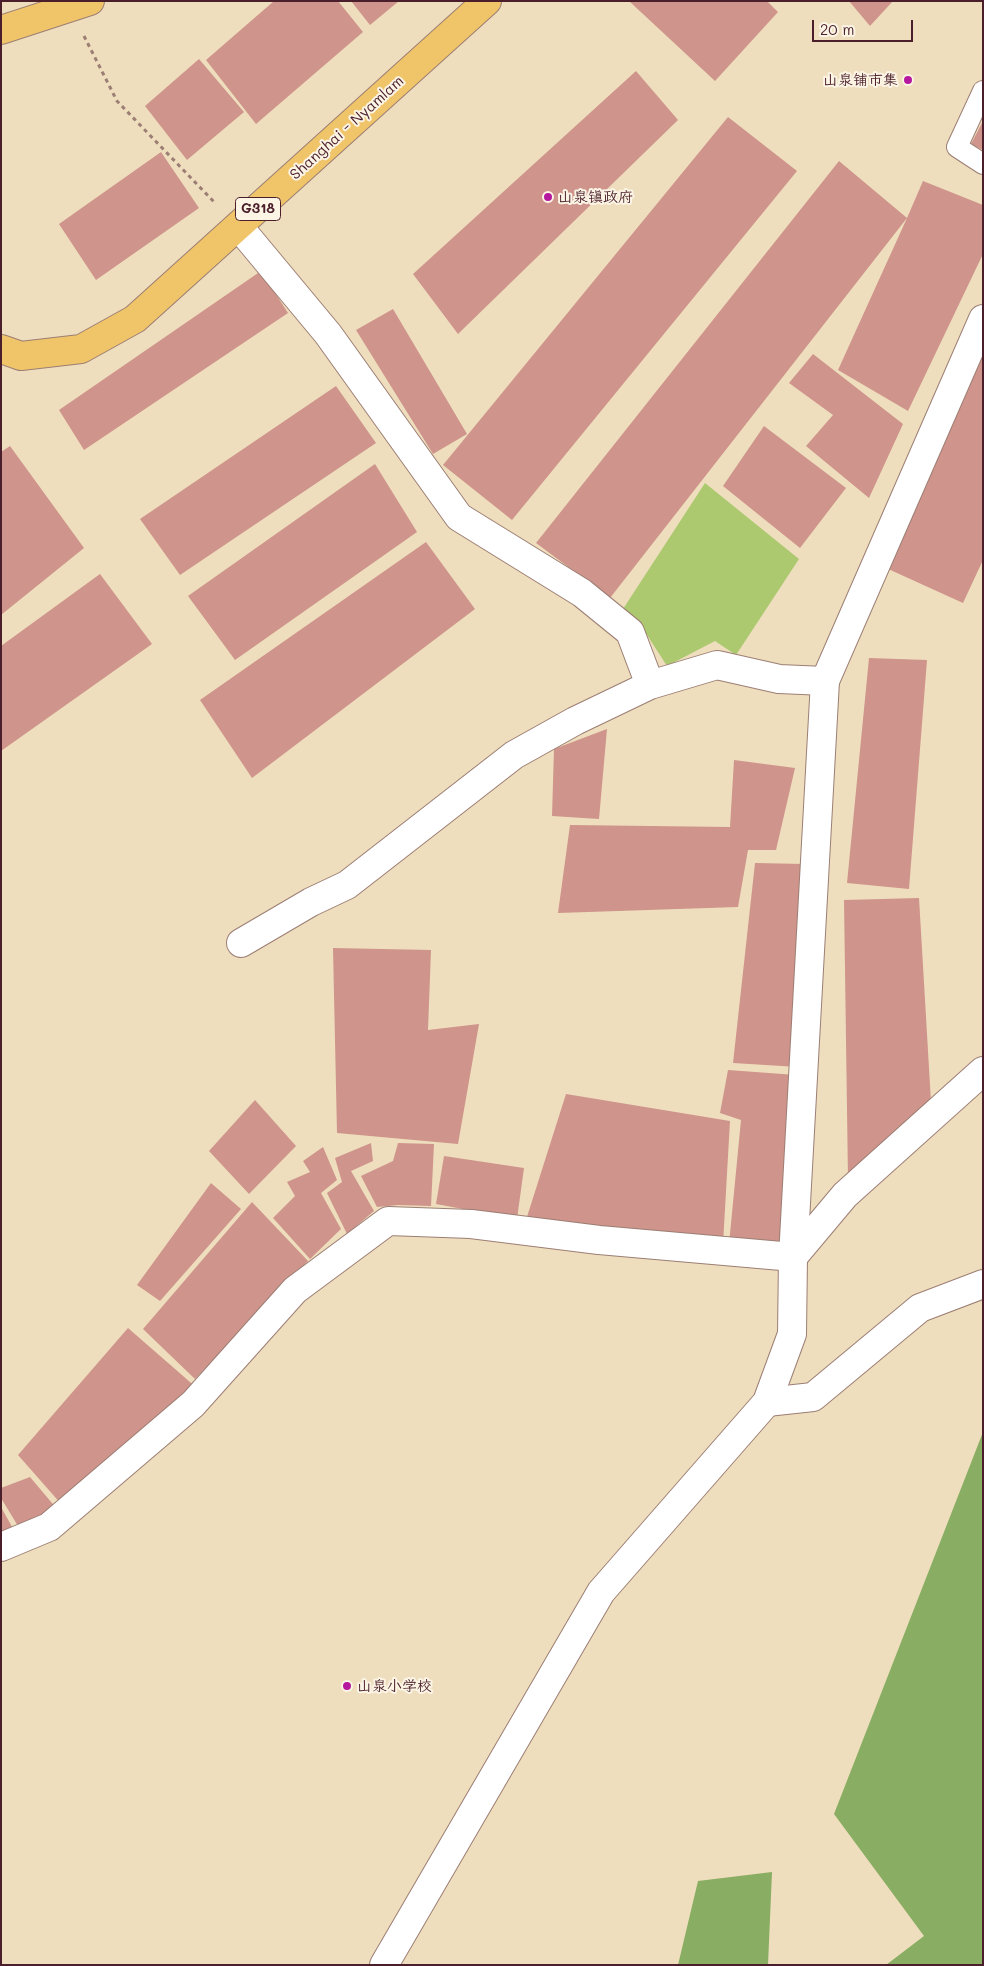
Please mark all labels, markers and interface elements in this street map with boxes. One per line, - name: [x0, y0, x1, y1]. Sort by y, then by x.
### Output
- scale bar: [814, 10, 915, 42]
- text: 20 m: [820, 19, 854, 39]
- place label: 山泉铺市集: [823, 71, 898, 89]
- street label: Shanghai - Nyamlam: [286, 72, 408, 184]
- marker: 山泉铺市集: [902, 74, 914, 86]
- place label: 山泉镇政府: [558, 188, 633, 206]
- marker: 山泉镇政府: [542, 191, 554, 203]
- road number: G318: [236, 198, 280, 220]
- place label: 山泉小学校: [357, 1677, 432, 1695]
- marker: 山泉小学校: [341, 1680, 353, 1692]

